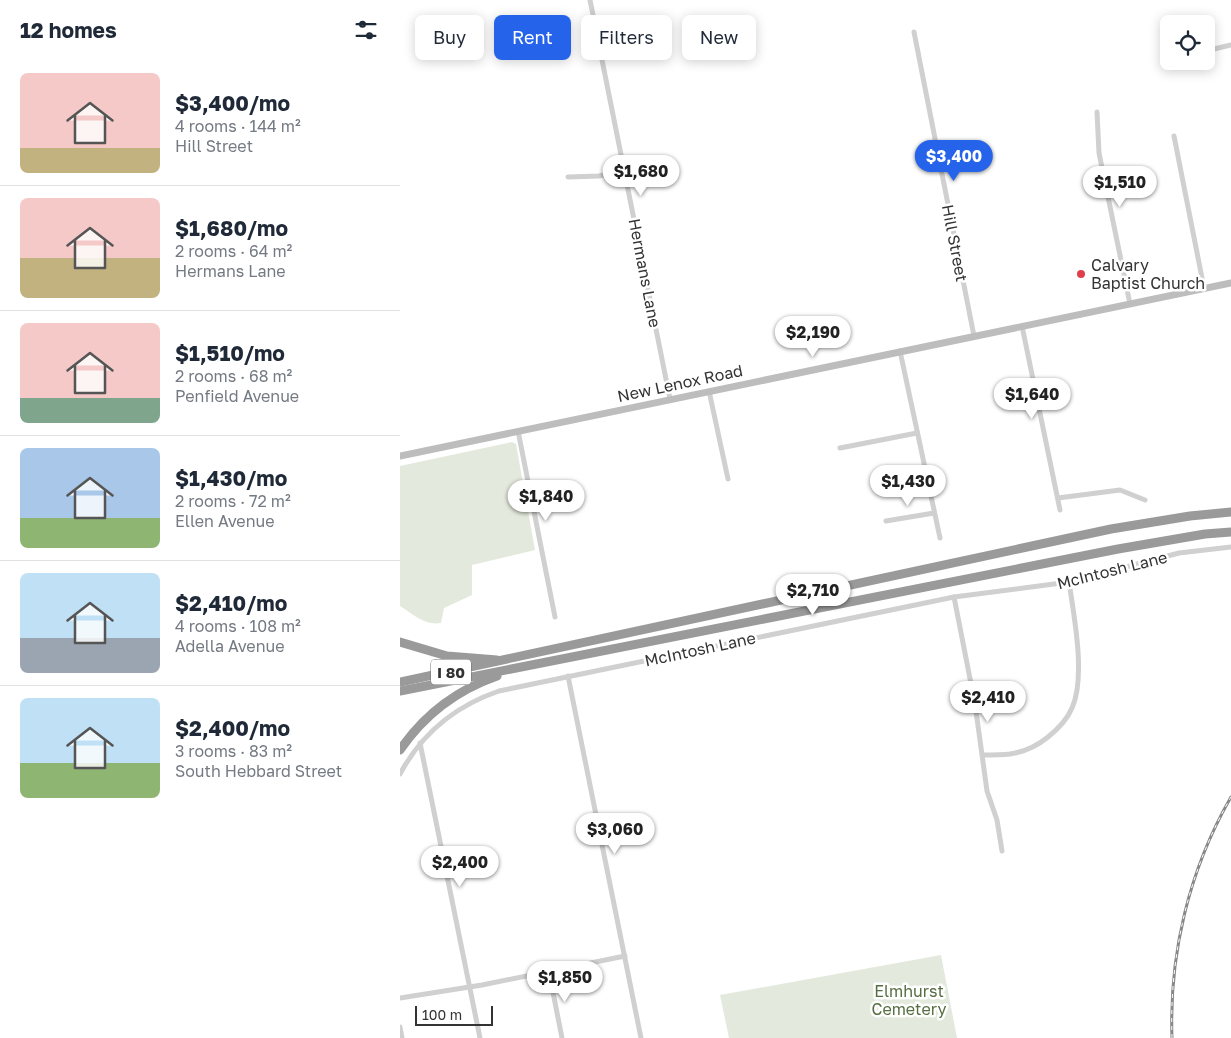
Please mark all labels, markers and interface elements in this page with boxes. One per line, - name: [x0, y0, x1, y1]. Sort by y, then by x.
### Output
- chip: Buy: [415, 15, 484, 60]
- chip: Rent: [494, 15, 571, 60]
- chip: Filters: [581, 15, 672, 60]
- chip: New: [682, 15, 756, 60]
- map controls: [1160, 15, 1215, 70]
- button: locate: [1160, 15, 1215, 70]
- icon: filters: [352, 16, 380, 44]
- text: 12 homes: [20, 17, 117, 43]
- text: $3,400/mo: [175, 90, 290, 116]
- icon: home: [60, 93, 120, 153]
- text: 4 rooms · 144 m²: [175, 116, 301, 136]
- text: Hill Street: [175, 136, 253, 156]
- pin: $3,400: [913, 140, 995, 182]
- text: $3,400: [926, 146, 982, 166]
- pin: $1,680: [600, 154, 682, 197]
- text: $1,680: [614, 161, 668, 181]
- pin: $1,510: [1079, 166, 1161, 208]
- text: $1,510: [1094, 172, 1146, 192]
- street label: Hill Street: [938, 203, 972, 283]
- text: $1,680/mo: [175, 215, 288, 241]
- street label: Hermans Lane: [625, 217, 665, 329]
- icon: home: [60, 218, 120, 278]
- text: 2 rooms · 64 m²: [175, 241, 292, 261]
- place label: Calvary Baptist Church: [1091, 255, 1205, 293]
- text: Hermans Lane: [175, 261, 286, 281]
- marker: Calvary Baptist Church: [1075, 268, 1087, 280]
- pin: $2,190: [772, 316, 854, 358]
- text: $2,190: [786, 322, 840, 342]
- text: $1,510/mo: [175, 340, 285, 366]
- icon: home: [60, 343, 120, 403]
- street label: New Lenox Road: [616, 360, 744, 406]
- text: 2 rooms · 68 m²: [175, 366, 292, 386]
- pin: $1,640: [991, 378, 1073, 420]
- text: $1,640: [1005, 384, 1059, 404]
- text: Penfield Avenue: [175, 386, 299, 406]
- pin: $1,430: [867, 464, 949, 507]
- text: $1,430/mo: [175, 465, 287, 491]
- icon: home: [60, 468, 120, 528]
- text: $1,430: [881, 471, 935, 491]
- pin: $1,840: [505, 480, 587, 522]
- text: $1,840: [519, 486, 573, 506]
- text: 2 rooms · 72 m²: [175, 491, 291, 511]
- text: Ellen Avenue: [175, 511, 274, 531]
- street label: McIntosh Lane: [1055, 547, 1169, 593]
- pin: $2,710: [772, 574, 854, 616]
- text: $2,710: [787, 580, 839, 600]
- text: $2,410/mo: [175, 590, 287, 616]
- icon: home: [60, 593, 120, 653]
- text: 4 rooms · 108 m²: [175, 616, 301, 636]
- street label: McIntosh Lane: [643, 627, 757, 671]
- text: Adella Avenue: [175, 636, 284, 656]
- road number: I 80: [431, 660, 471, 684]
- pin: $2,410: [947, 680, 1029, 723]
- text: $2,410: [961, 687, 1015, 707]
- text: $2,400/mo: [175, 715, 290, 741]
- icon: home: [60, 718, 120, 778]
- text: 3 rooms · 83 m²: [175, 741, 292, 761]
- text: South Hebbard Street: [175, 761, 342, 781]
- pin: $3,060: [574, 812, 656, 855]
- text: $3,060: [587, 819, 643, 839]
- pin: $2,400: [419, 846, 501, 888]
- text: $2,400: [432, 852, 488, 872]
- pin: $1,850: [524, 960, 606, 1003]
- text: $1,850: [538, 967, 592, 987]
- park label: Elmhurst Cemetery: [872, 981, 947, 1019]
- scale bar: [415, 1003, 492, 1026]
- text: 100 m: [422, 1006, 462, 1023]

